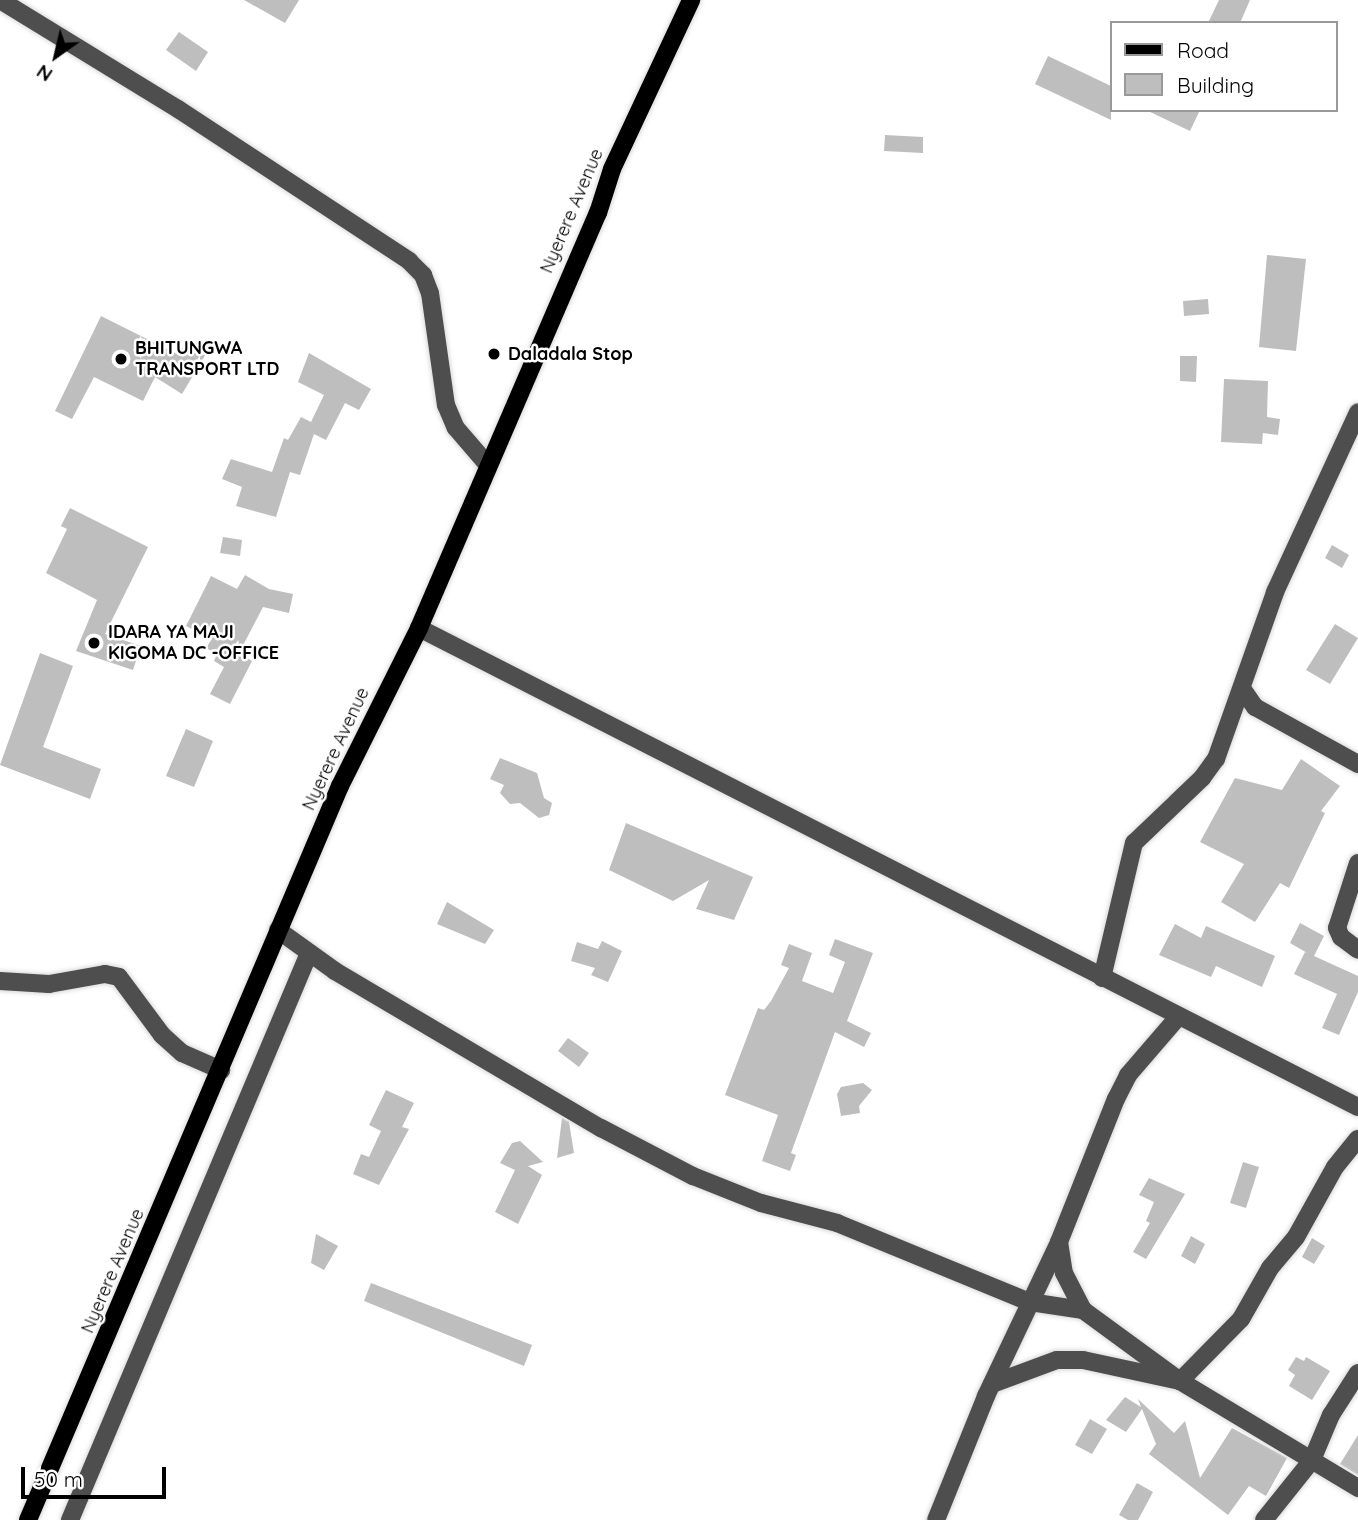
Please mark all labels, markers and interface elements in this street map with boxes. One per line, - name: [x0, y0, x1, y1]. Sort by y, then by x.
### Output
- north arrow: [21, 21, 91, 91]
- legend: [1110, 21, 1337, 112]
- text: Road: [1177, 37, 1229, 63]
- text: N: [32, 60, 57, 87]
- text: Building: [1177, 72, 1254, 98]
- street label: Nyerere Avenue: [536, 145, 608, 277]
- place label: BHITUNGWA TRANSPORT LTD: [135, 338, 279, 380]
- place label: Daladala Stop: [508, 343, 633, 365]
- marker: Daladala Stop: [486, 346, 502, 362]
- marker: BHITUNGWA TRANSPORT LTD: [113, 351, 129, 367]
- place label: IDARA YA MAJI KIGOMA DC -OFFICE: [108, 622, 279, 664]
- marker: IDARA YA MAJI KIGOMA DC -OFFICE: [86, 635, 102, 651]
- street label: Nyerere Avenue: [298, 684, 374, 814]
- street label: Nyerere Avenue: [77, 1205, 149, 1337]
- scale bar: [24, 1454, 170, 1498]
- text: 50 m: [34, 1466, 83, 1492]

